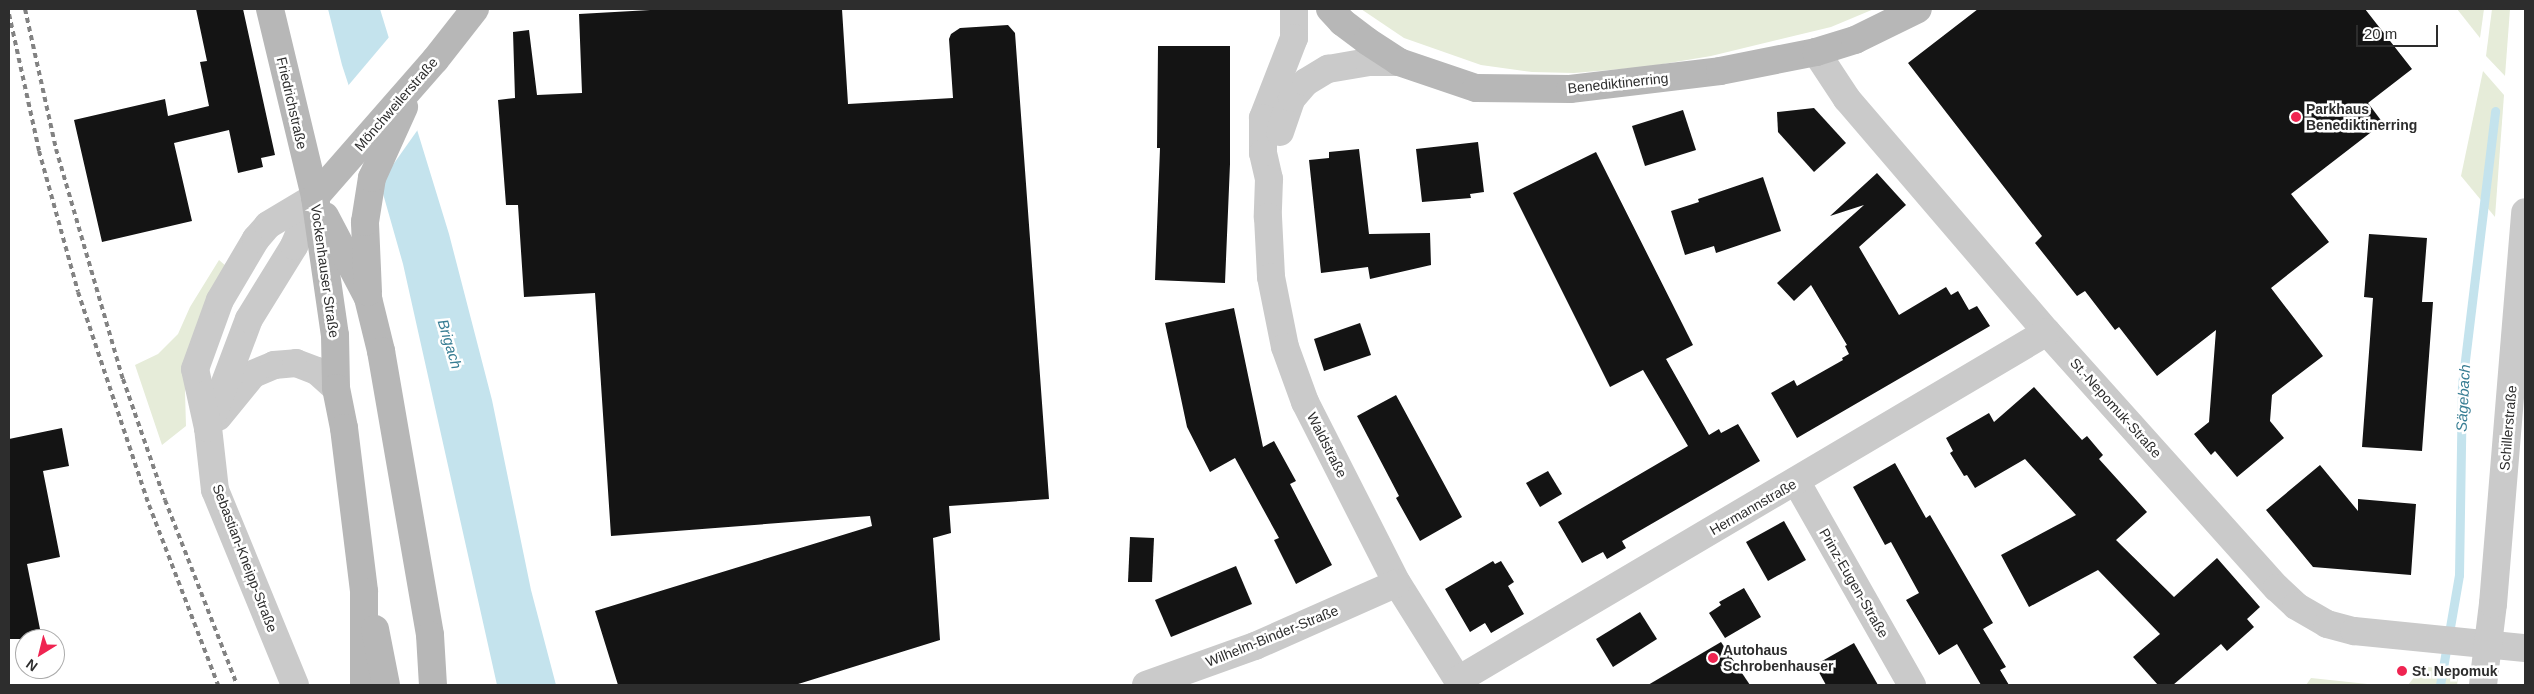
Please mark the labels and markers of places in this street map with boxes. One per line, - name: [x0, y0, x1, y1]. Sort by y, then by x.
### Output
- place label: Parkhaus Benediktinerring: [2306, 101, 2417, 134]
- marker: Parkhaus Benediktinerring: [2290, 111, 2302, 123]
- place label: Autohaus Schrobenhauser: [1723, 642, 1833, 674]
- marker: Autohaus Schrobenhauser: [1707, 652, 1719, 664]
- place label: St. Nepomuk: [2412, 663, 2498, 679]
- marker: St. Nepomuk: [2396, 665, 2408, 677]

